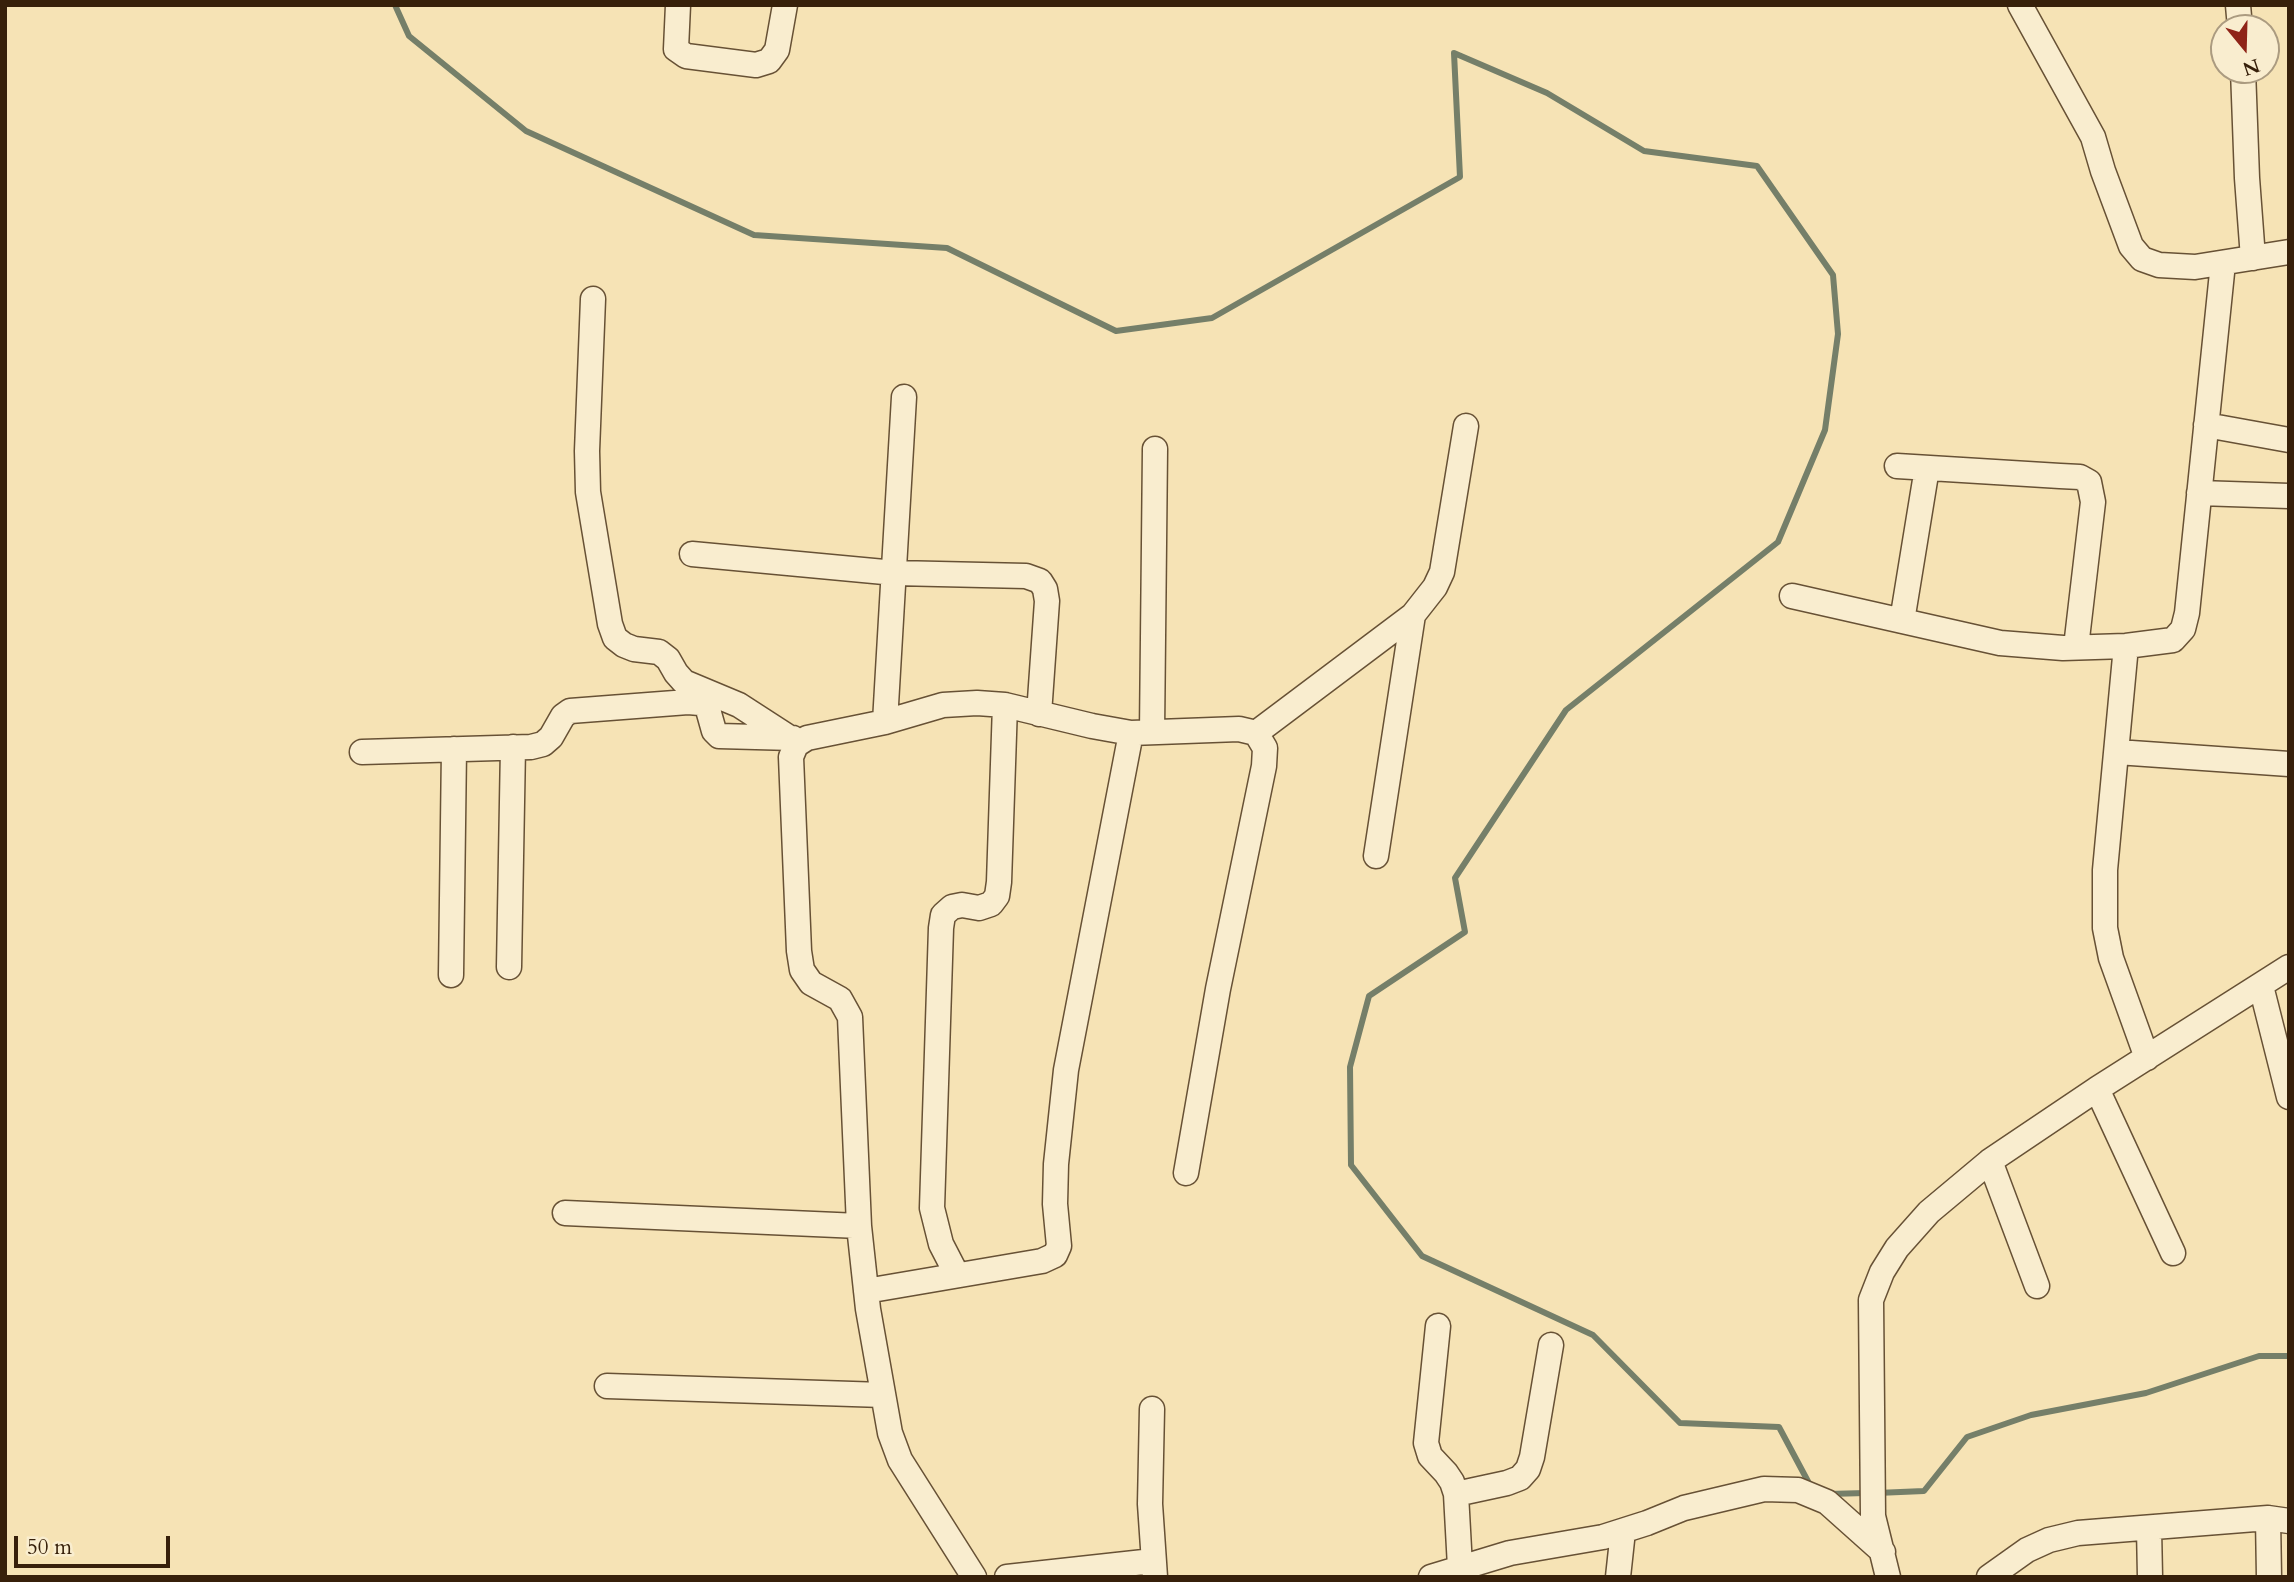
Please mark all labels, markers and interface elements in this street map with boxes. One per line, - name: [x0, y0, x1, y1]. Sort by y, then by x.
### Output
- north arrow: [2210, 14, 2280, 84]
- text: N: [2239, 52, 2263, 82]
- scale bar: [18, 1522, 173, 1566]
- text: 50 m: [27, 1533, 72, 1562]

